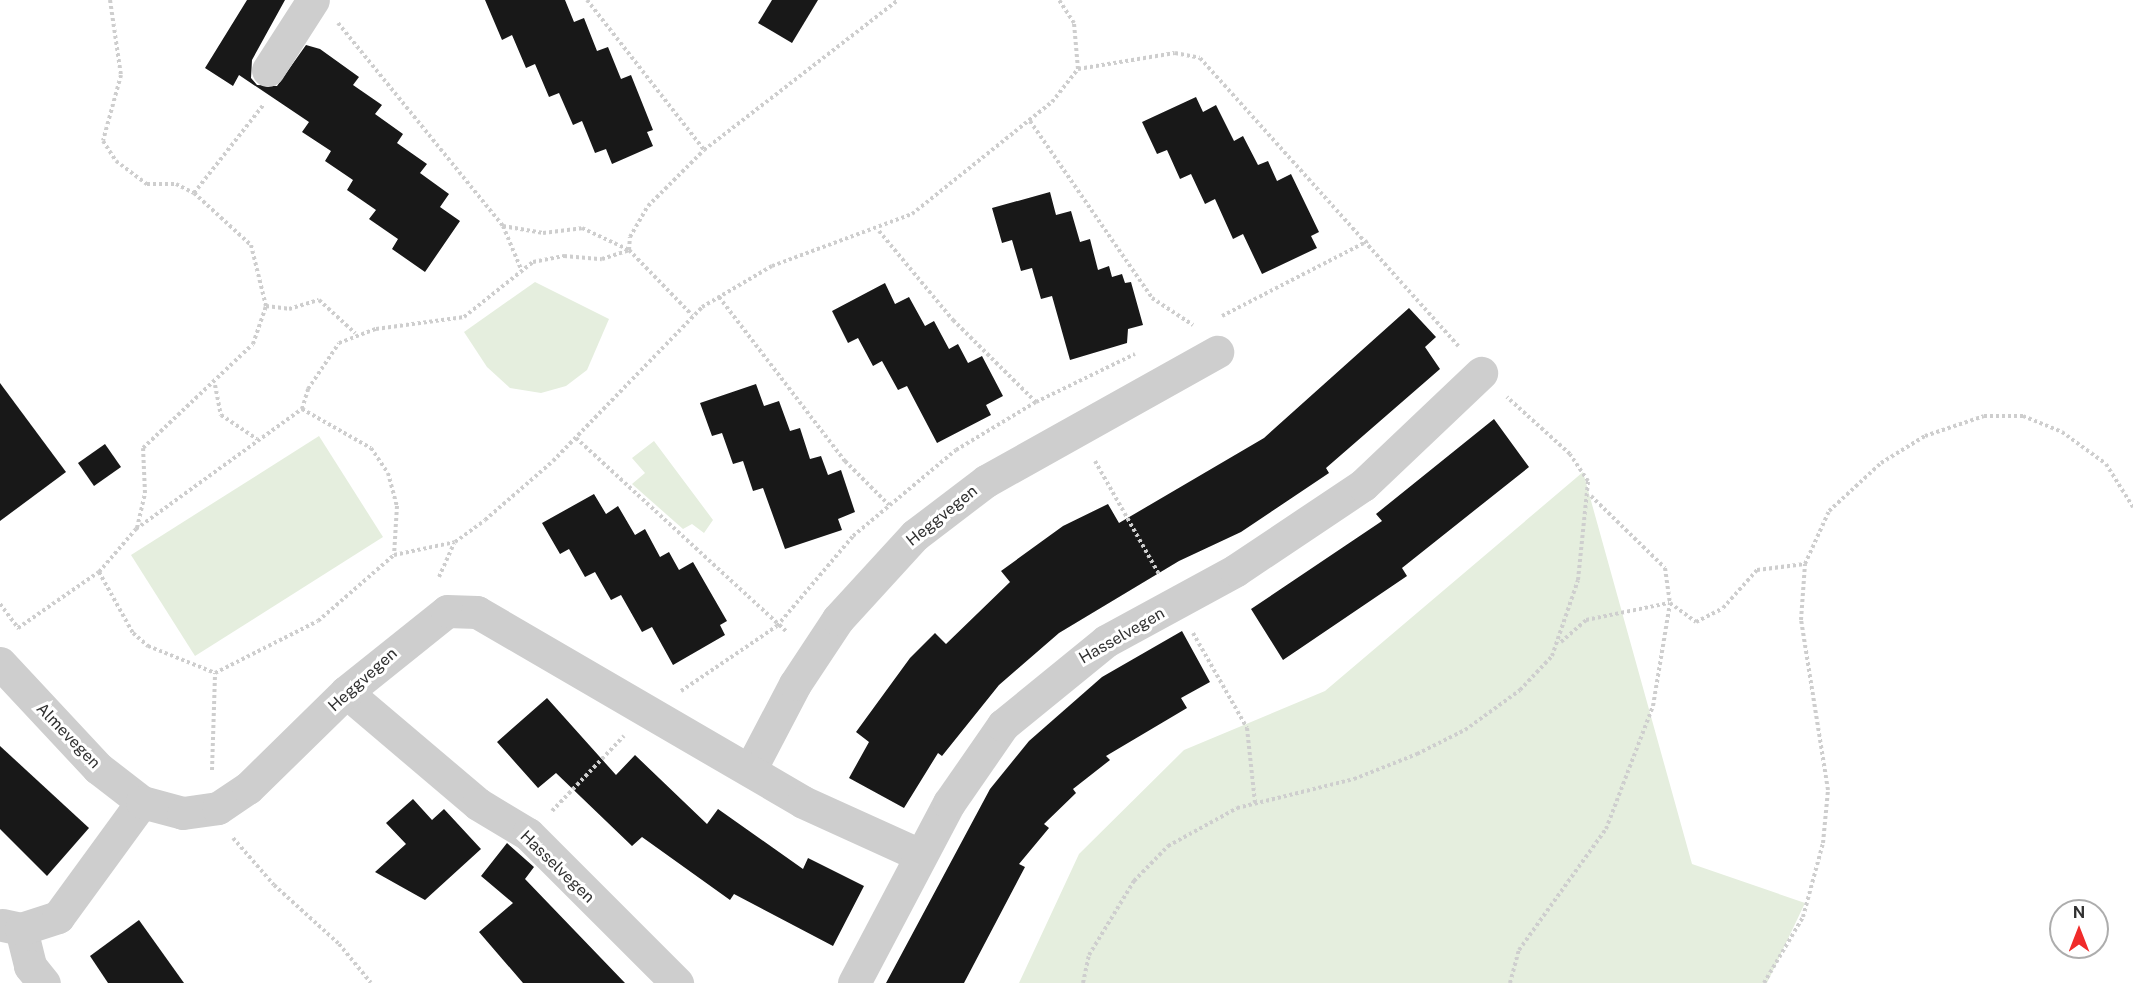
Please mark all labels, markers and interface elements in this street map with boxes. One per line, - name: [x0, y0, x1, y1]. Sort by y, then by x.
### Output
- street label: Heggvegen: [903, 482, 981, 550]
- street label: Hasselvegen: [1076, 604, 1168, 668]
- street label: Heggvegen: [325, 644, 401, 716]
- street label: Almevegen: [32, 699, 104, 773]
- street label: Hasselvegen: [516, 827, 598, 907]
- north arrow: [2049, 899, 2109, 959]
- text: N: [2073, 903, 2085, 922]

